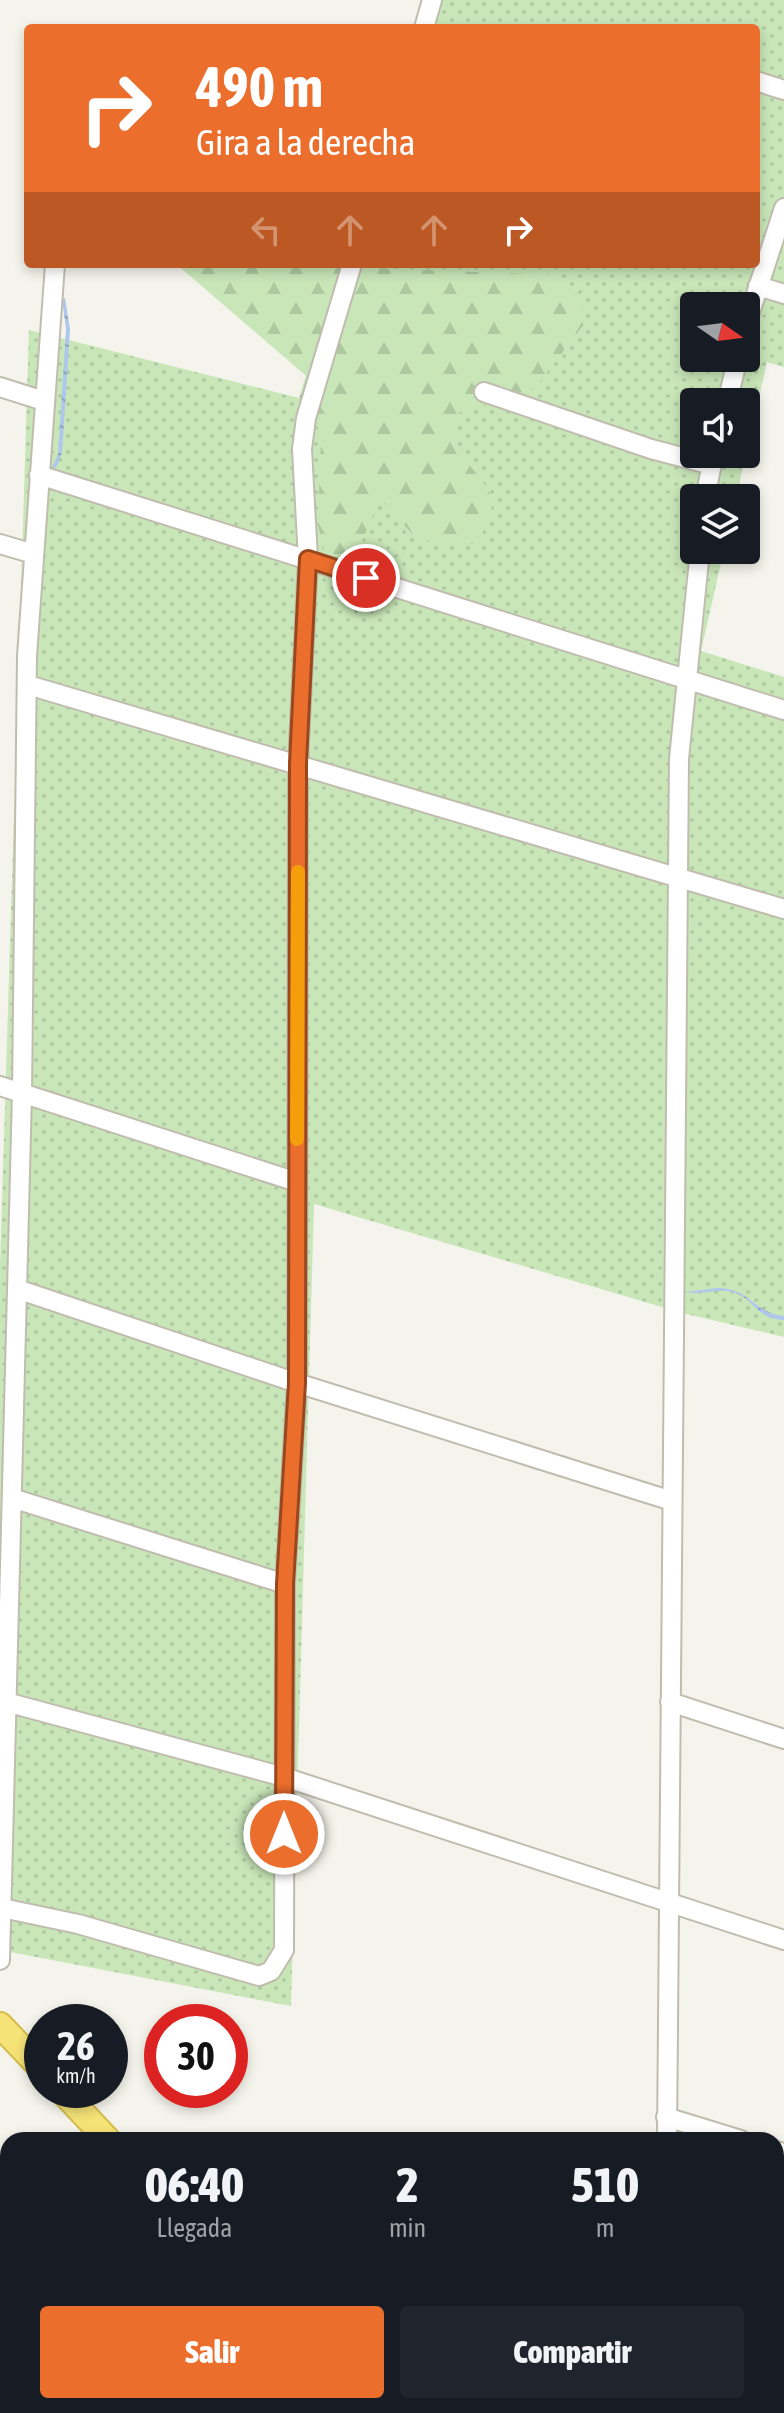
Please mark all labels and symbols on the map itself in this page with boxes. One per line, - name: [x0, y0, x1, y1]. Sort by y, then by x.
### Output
- north arrow: [680, 292, 760, 372]
- pin: [332, 544, 400, 612]
- position arrow: [242, 1792, 326, 1876]
- speed limit sign: 30: [144, 2004, 248, 2108]

